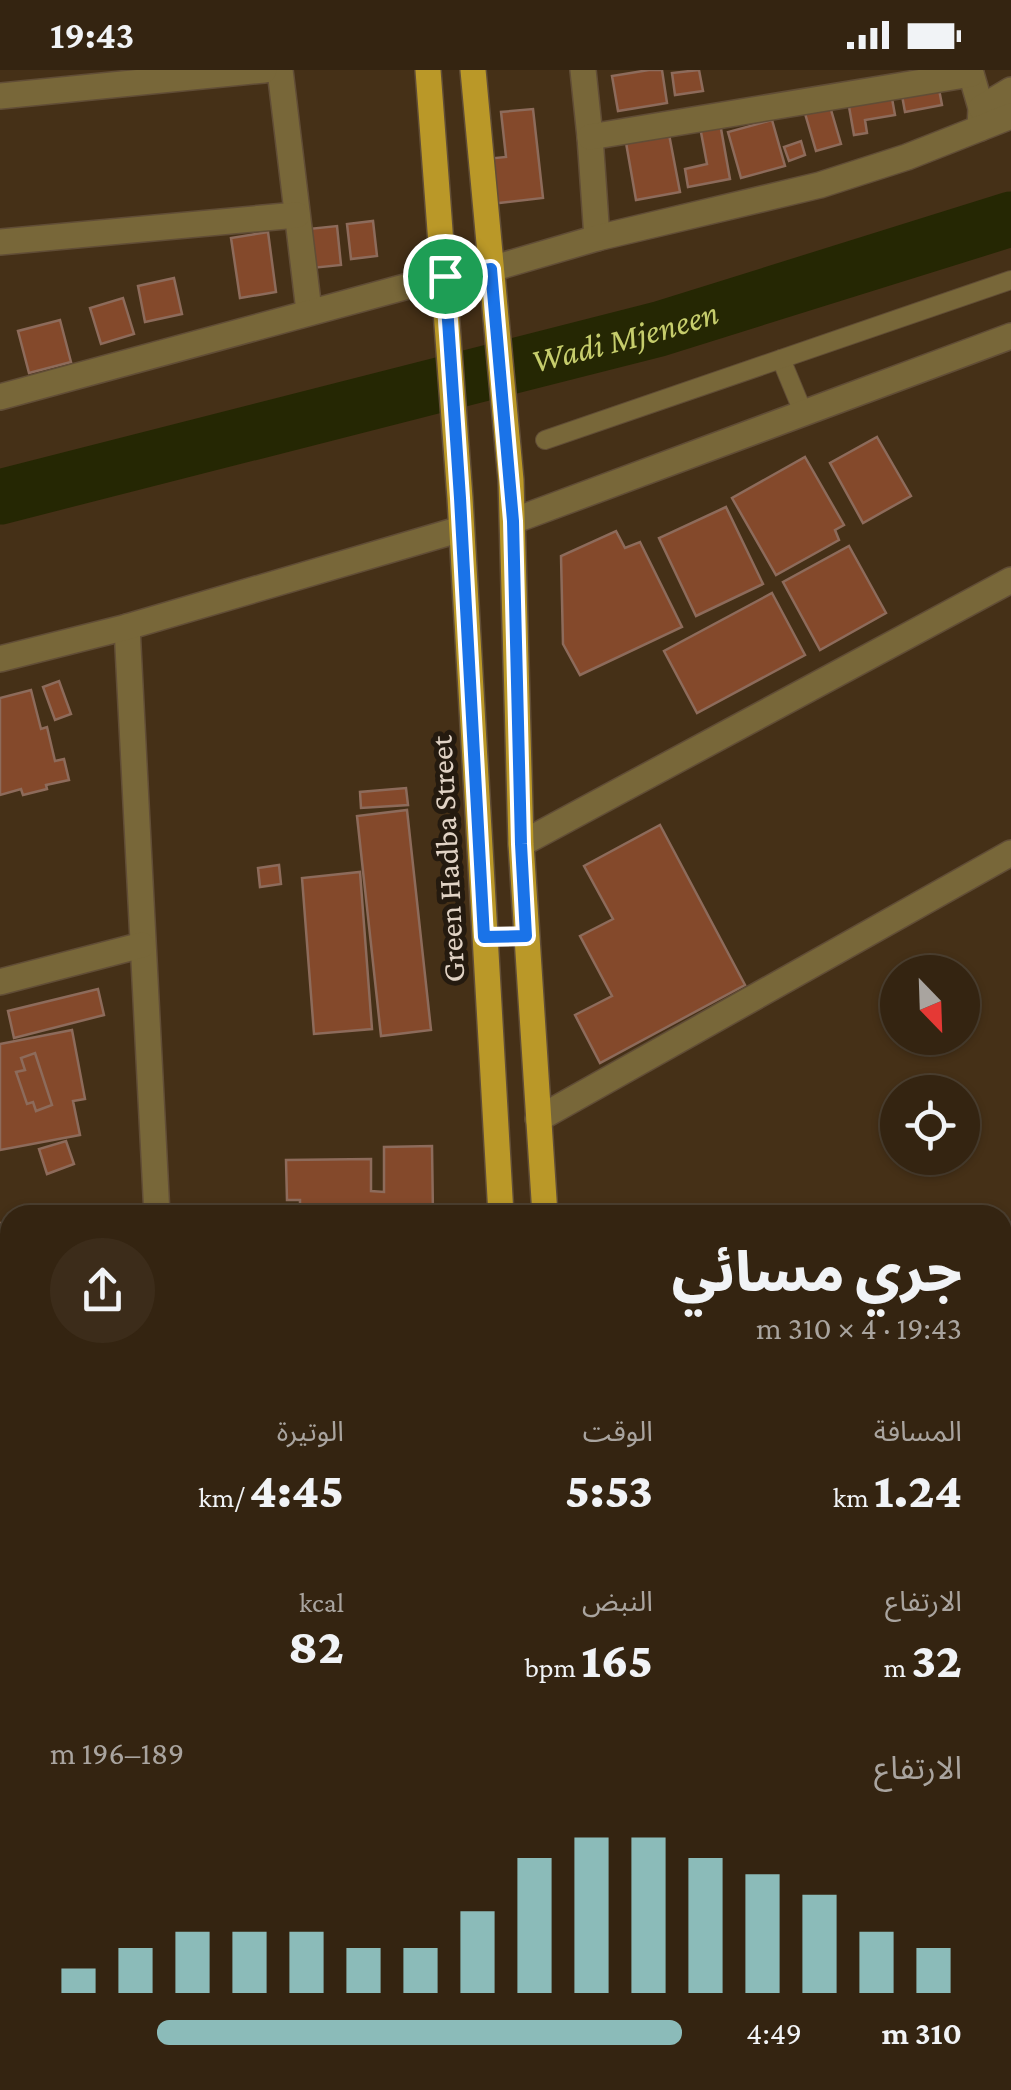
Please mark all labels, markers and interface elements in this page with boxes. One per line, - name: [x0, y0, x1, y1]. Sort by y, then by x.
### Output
- text: 19:43: [50, 14, 134, 56]
- pin: [403, 234, 488, 319]
- icon: arrive: [418, 249, 473, 304]
- water label: Wadi Mjeneen: [527, 292, 723, 380]
- street label: Green Hadba Street: [423, 734, 471, 983]
- north arrow: [880, 955, 980, 1055]
- map controls: [880, 955, 980, 1175]
- button: locate: [880, 1075, 980, 1175]
- button: share: [50, 1238, 155, 1343]
- text: جري مسائي: [672, 1242, 962, 1303]
- text: 19:43 · 4 × 310 m: [756, 1310, 962, 1346]
- text: الوتيرة: [277, 1416, 344, 1447]
- text: الوقت: [583, 1416, 653, 1447]
- text: المسافة: [874, 1416, 962, 1447]
- text: 4:45: [249, 1462, 344, 1518]
- text: 5:53: [565, 1462, 653, 1518]
- text: 1.24: [874, 1462, 962, 1518]
- text: /km: [198, 1482, 249, 1513]
- text: km: [833, 1482, 874, 1513]
- text: النبض: [582, 1586, 653, 1617]
- text: الارتفاع: [885, 1586, 962, 1617]
- text: kcal: [299, 1587, 344, 1618]
- text: 82: [288, 1618, 344, 1674]
- text: 165: [581, 1632, 653, 1688]
- text: 32: [912, 1632, 962, 1688]
- text: bpm: [524, 1652, 581, 1683]
- text: m: [884, 1652, 912, 1683]
- text: 189–196 m: [50, 1735, 184, 1771]
- text: الارتفاع: [874, 1750, 962, 1786]
- text: 4:49: [746, 2015, 802, 2051]
- text: 310 m: [882, 2015, 962, 2051]

